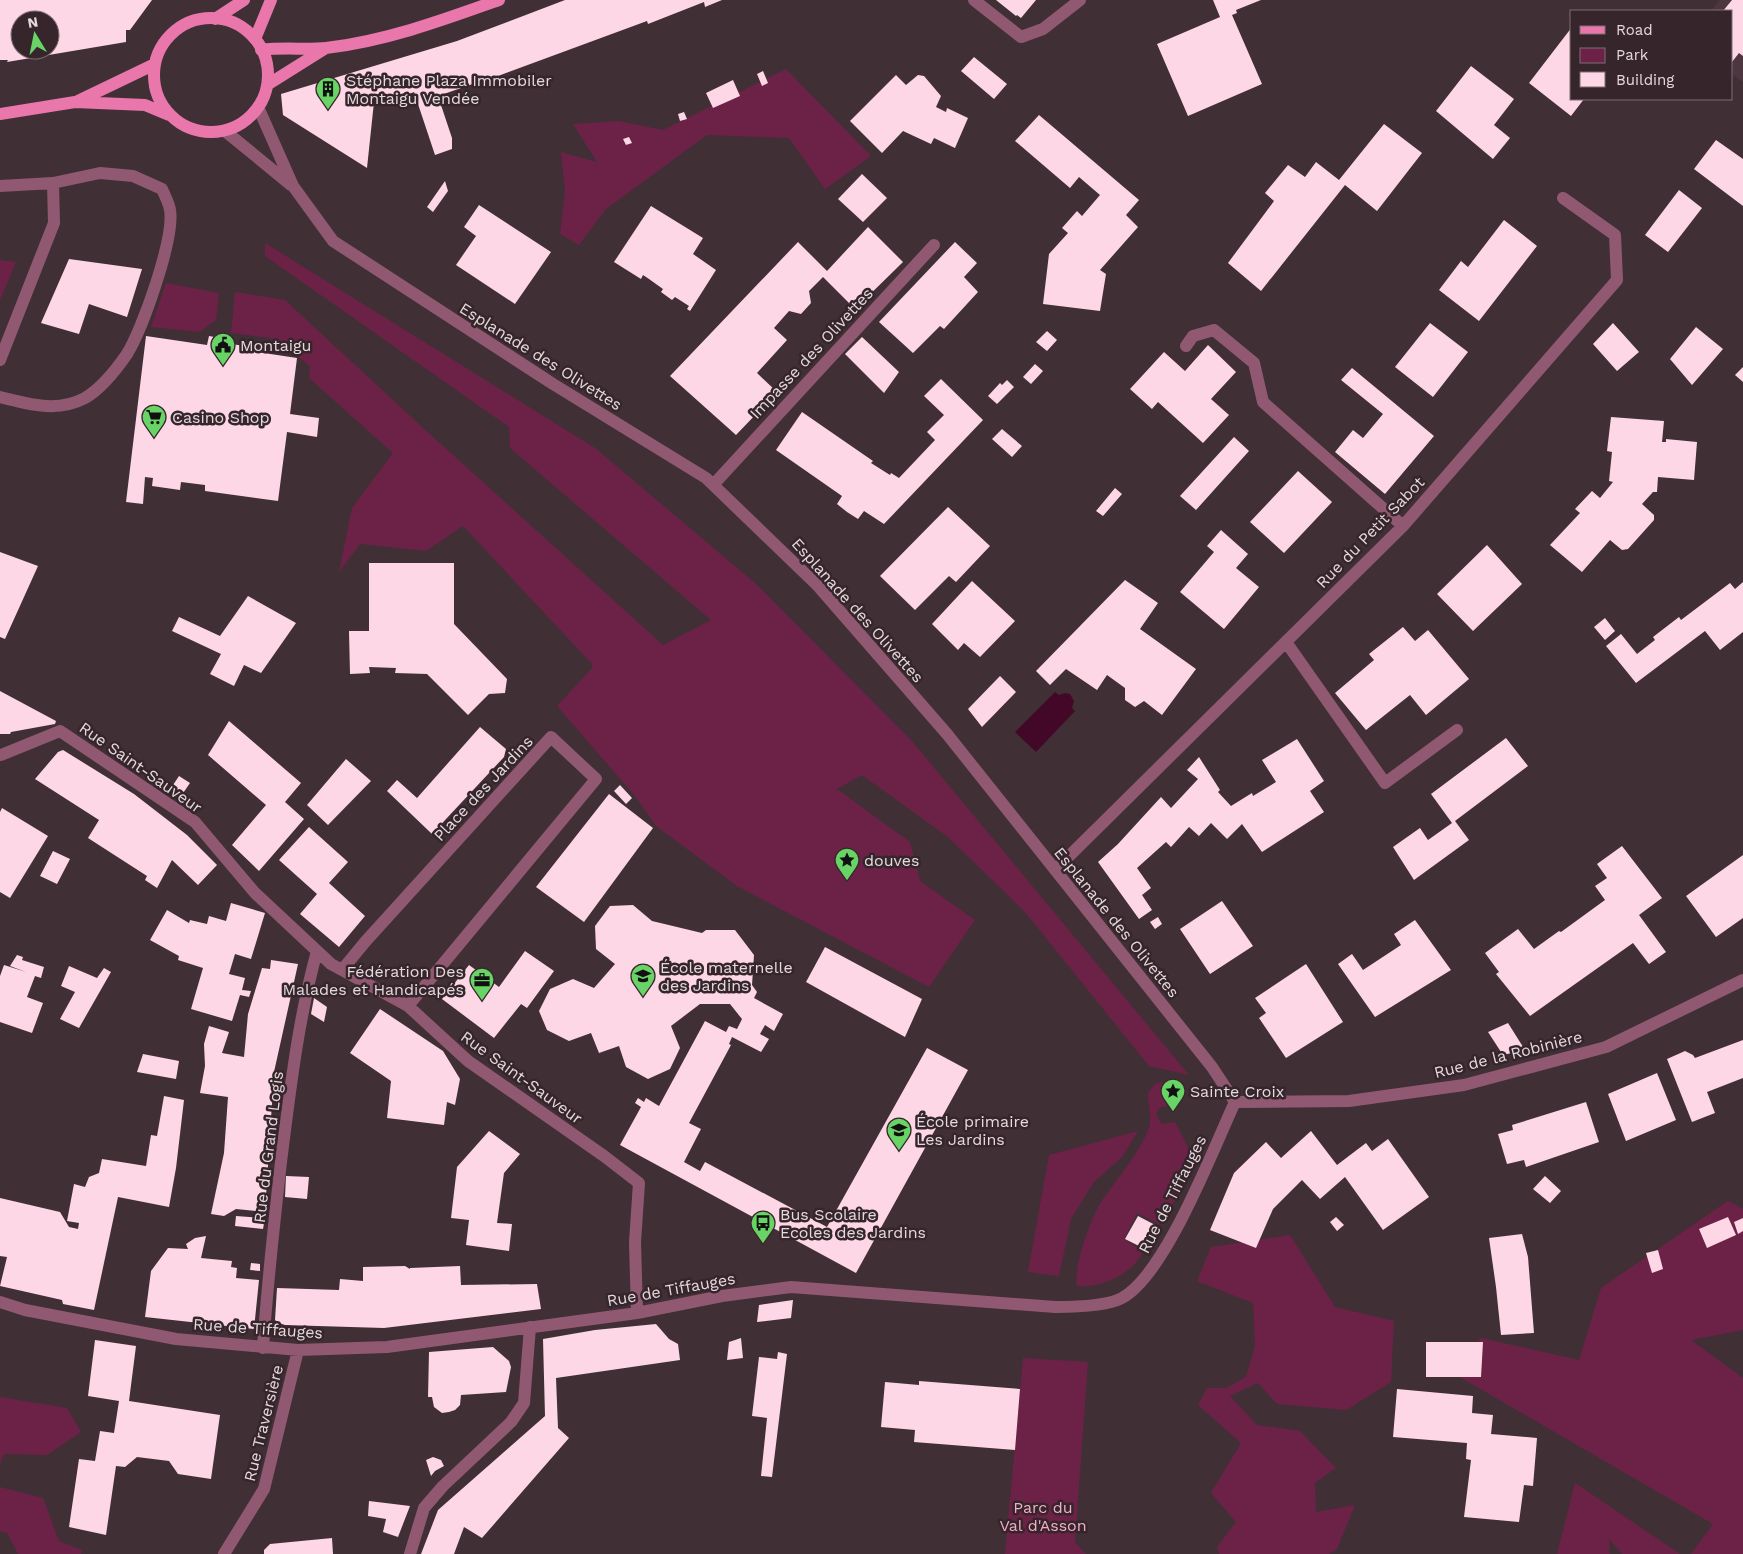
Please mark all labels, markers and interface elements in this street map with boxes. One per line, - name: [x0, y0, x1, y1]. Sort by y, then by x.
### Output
- north arrow: [10, 10, 60, 60]
- legend: [1570, 10, 1733, 100]
- text: N: [26, 13, 39, 31]
- text: Road: [1616, 21, 1653, 39]
- text: Park: [1616, 46, 1649, 64]
- place label: Stéphane Plaza Immobiler Montaigu Vendée: [346, 71, 552, 108]
- text: Building: [1616, 71, 1674, 89]
- building icon: Stéphane Plaza Immobiler Montaigu Vendée: [315, 76, 341, 110]
- street label: Impasse des Olivettes: [746, 284, 877, 423]
- street label: Esplanade des Olivettes: [456, 299, 625, 414]
- public building icon: Montaigu: [210, 332, 236, 366]
- place label: Montaigu: [240, 336, 311, 355]
- supermarket icon: Casino Shop: [141, 404, 167, 438]
- place label: Casino Shop: [172, 408, 269, 427]
- street label: Rue du Petit Sabot: [1312, 473, 1429, 592]
- street label: Esplanade des Olivettes: [788, 534, 928, 687]
- street label: Rue Saint-Sauveur: [76, 718, 206, 817]
- street label: Place des Jardins: [430, 732, 537, 845]
- street label: Esplanade des Olivettes: [1050, 843, 1183, 1001]
- place icon: douves: [834, 847, 860, 881]
- place label: douves: [864, 851, 920, 870]
- place label: École maternelle des Jardins: [660, 958, 793, 995]
- place label: Fédération Des Malades et Handicapés: [283, 962, 464, 999]
- school or university icon: École maternelle des Jardins: [630, 963, 656, 997]
- office icon: Fédération Des Malades et Handicapés: [469, 967, 495, 1001]
- street label: Rue Saint-Sauveur: [457, 1027, 587, 1128]
- street label: Rue de la Robinière: [1432, 1027, 1584, 1082]
- street label: Rue du Grand Logis: [250, 1070, 287, 1224]
- place icon: Sainte Croix: [1160, 1078, 1186, 1112]
- place label: Sainte Croix: [1190, 1082, 1284, 1101]
- place label: École primaire Les Jardins: [916, 1112, 1029, 1149]
- school or university icon: École primaire Les Jardins: [886, 1117, 912, 1151]
- street label: Rue de Tiffauges: [1134, 1132, 1210, 1257]
- place label: Bus Scolaire Ecoles des Jardins: [780, 1205, 926, 1242]
- bus stop icon: Bus Scolaire Ecoles des Jardins: [750, 1210, 776, 1244]
- street label: Rue de Tiffauges: [605, 1269, 737, 1310]
- street label: Rue de Tiffauges: [192, 1314, 324, 1343]
- street label: Rue Traversière: [240, 1363, 287, 1483]
- park label: Parc du Val d'Asson: [999, 1498, 1087, 1535]

